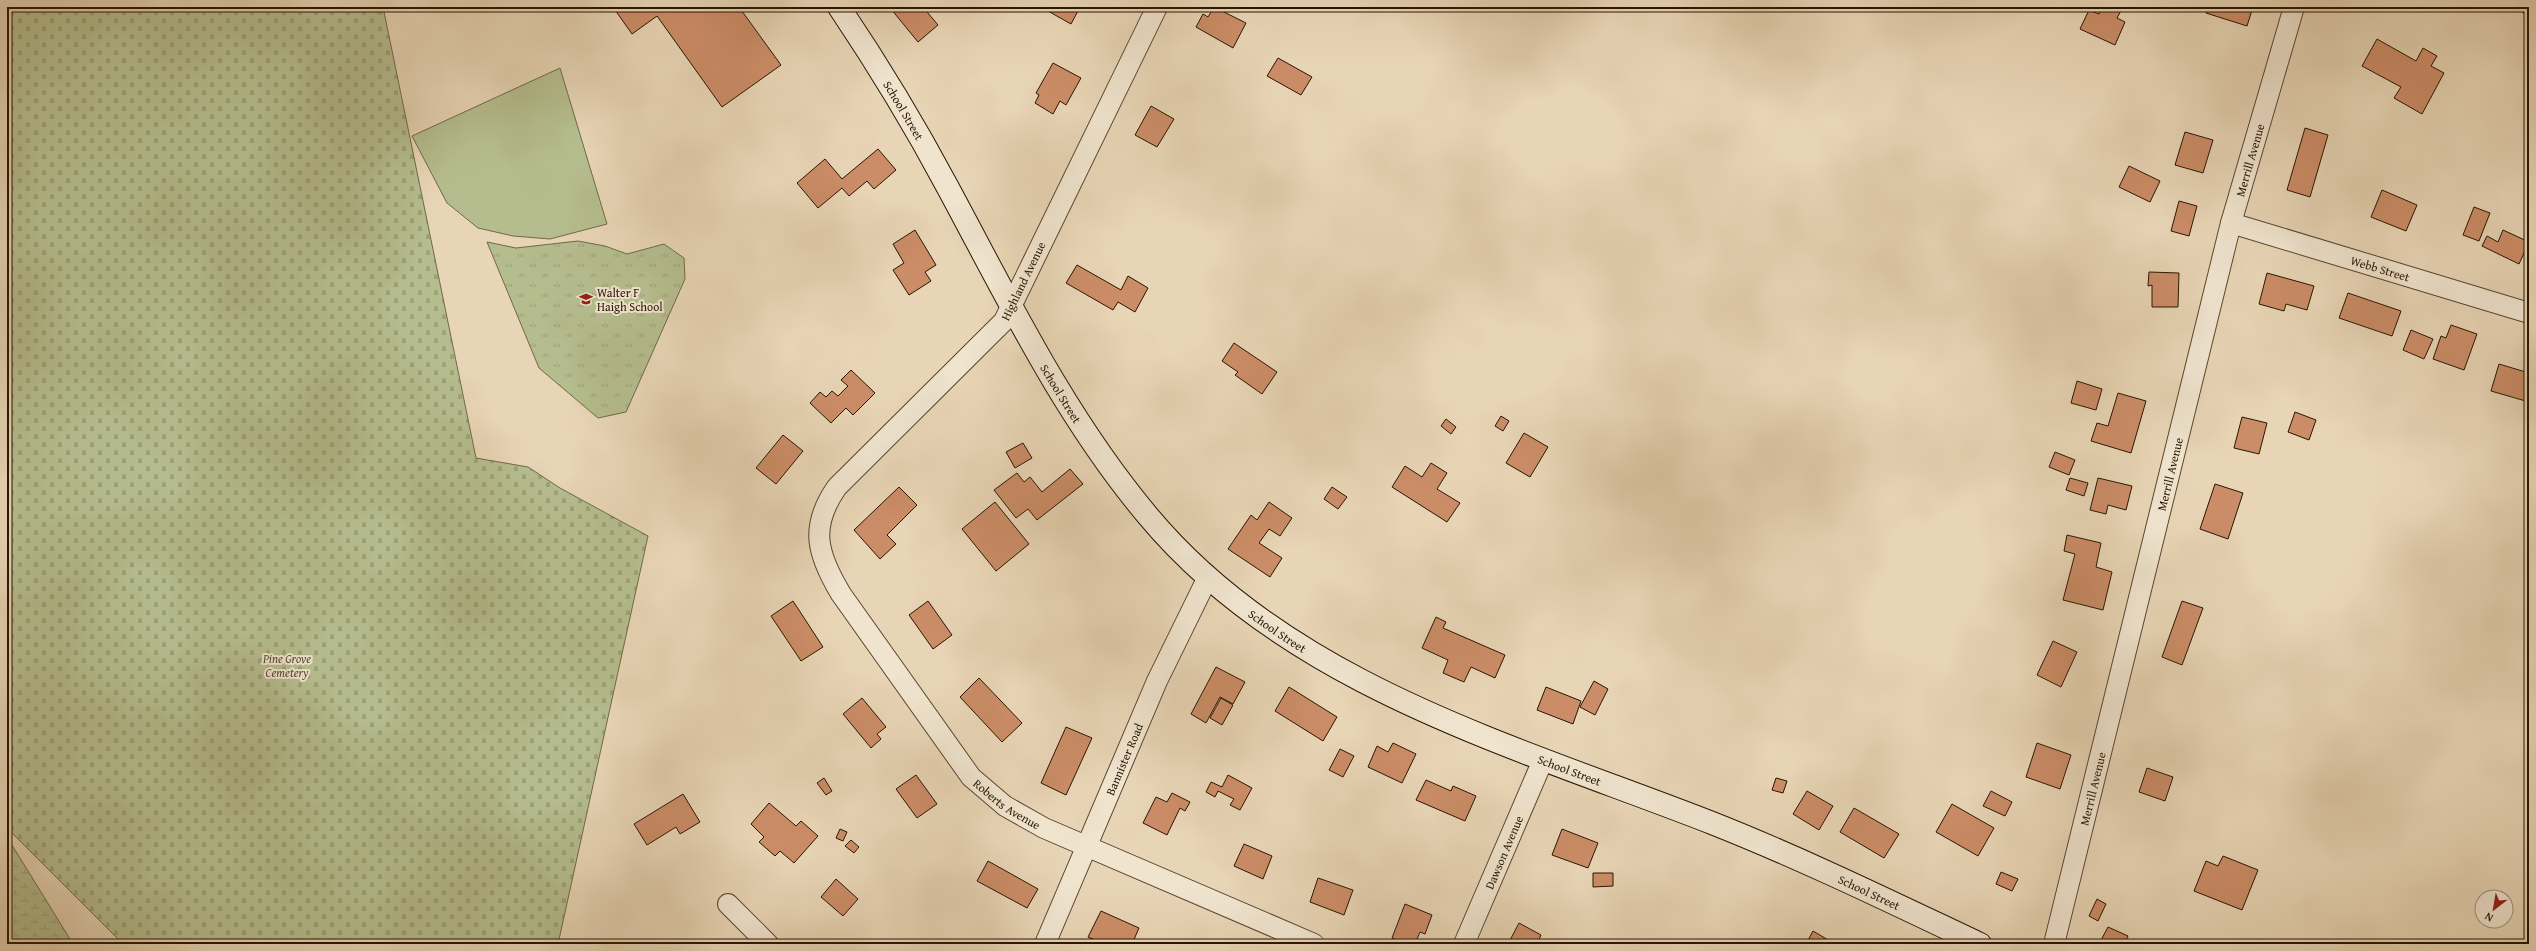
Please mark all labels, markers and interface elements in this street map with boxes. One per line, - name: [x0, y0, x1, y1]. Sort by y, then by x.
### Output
- street label: School Street: [880, 77, 929, 144]
- street label: Merrill Avenue: [2231, 121, 2268, 198]
- street label: Highland Avenue: [997, 238, 1050, 323]
- street label: Webb Street: [2349, 251, 2413, 285]
- place label: Walter F Haigh School: [597, 284, 663, 315]
- school or university icon: Walter F Haigh School: [578, 291, 594, 307]
- street label: School Street: [1037, 361, 1086, 427]
- street label: Merrill Avenue: [2152, 435, 2187, 512]
- street label: School Street: [1245, 605, 1311, 657]
- park label: Pine Grove Cemetery: [262, 650, 311, 681]
- street label: Bannister Road: [1101, 720, 1147, 798]
- street label: School Street: [1535, 750, 1604, 789]
- street label: Merrill Avenue: [2075, 750, 2109, 827]
- street label: Roberts Avenue: [970, 774, 1044, 833]
- street label: Dawson Avenue: [1480, 812, 1527, 892]
- street label: School Street: [1836, 870, 1904, 914]
- north arrow: [2474, 889, 2514, 929]
- text: N: [2481, 908, 2496, 926]

